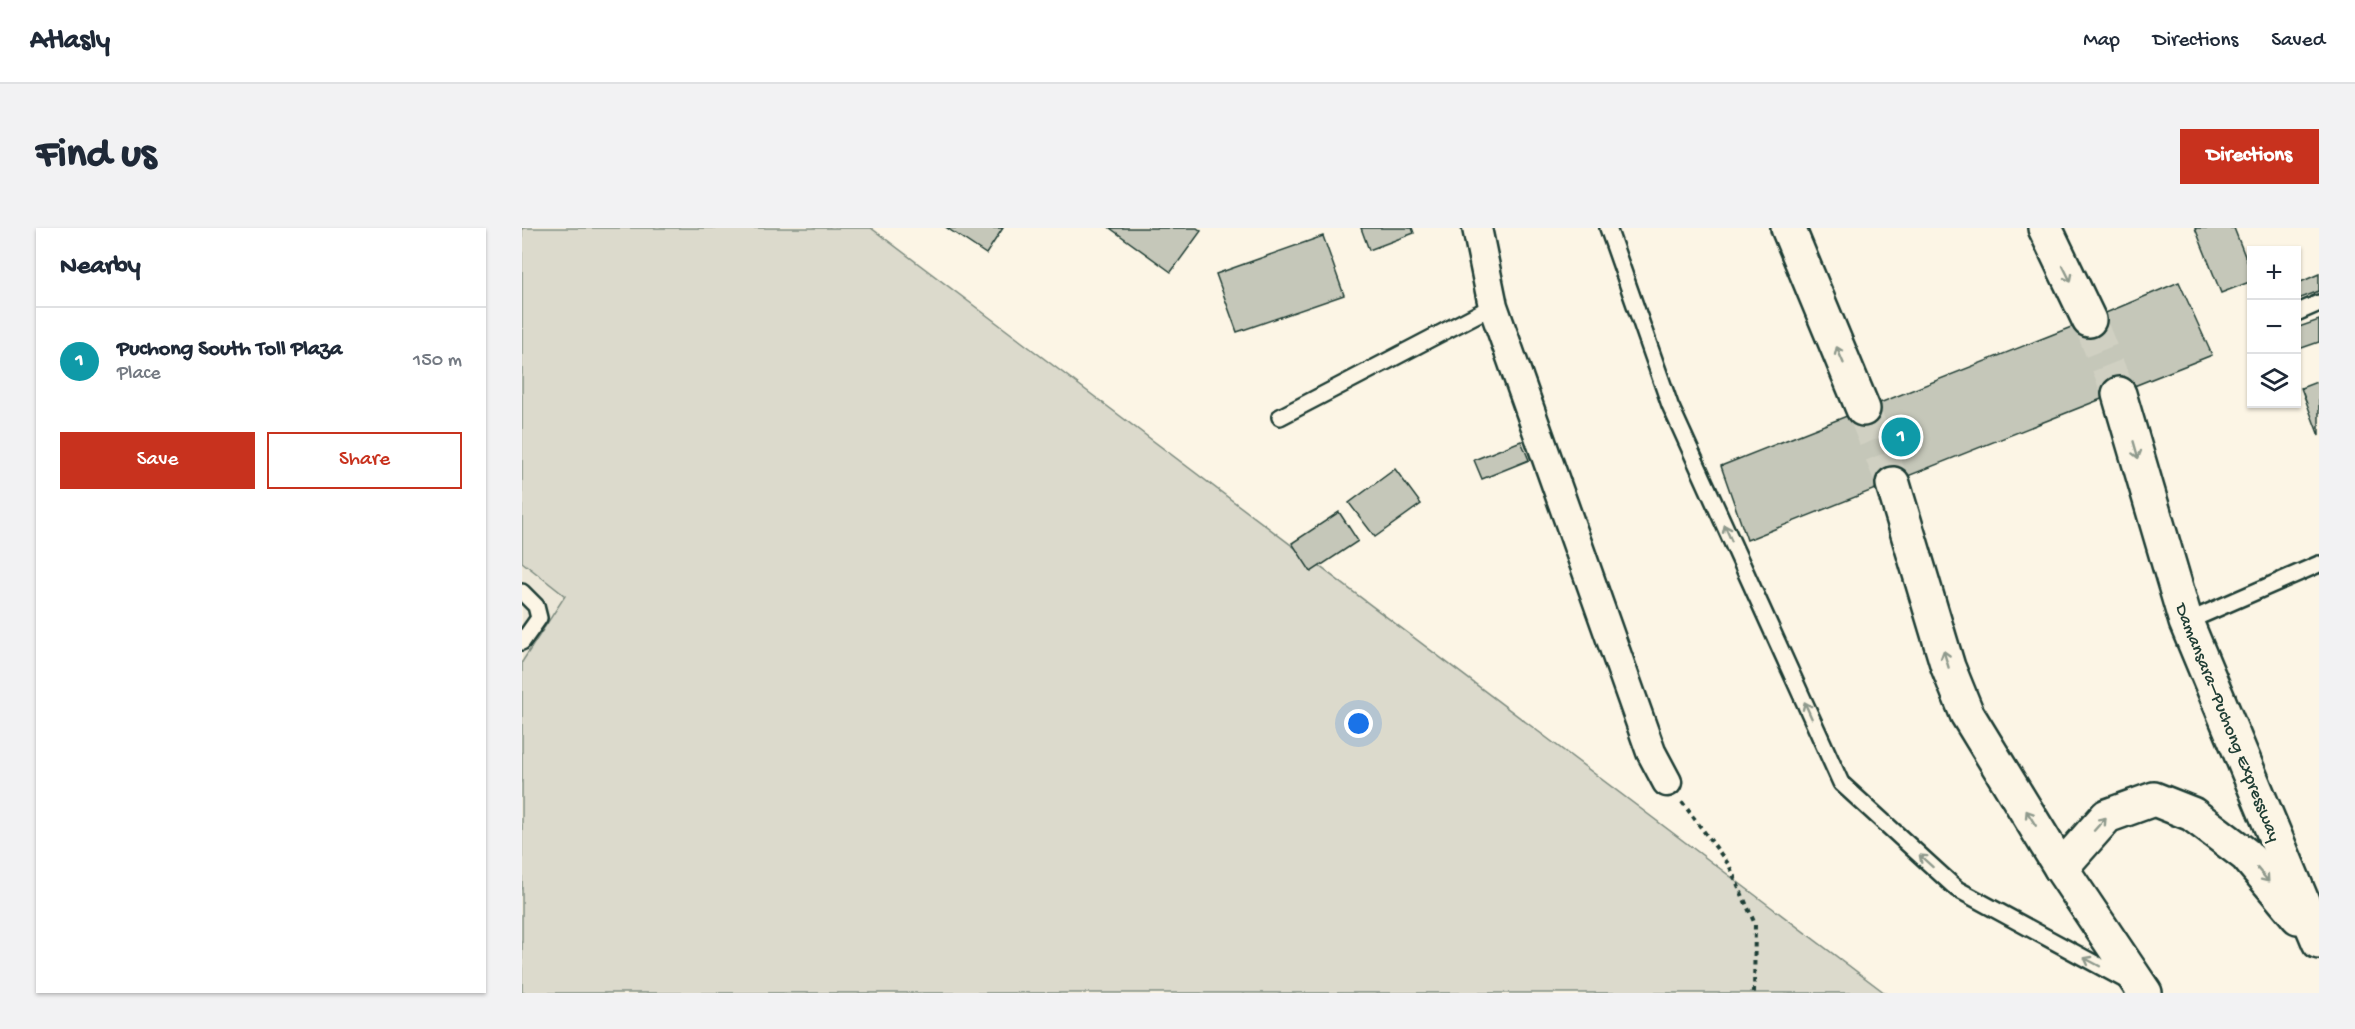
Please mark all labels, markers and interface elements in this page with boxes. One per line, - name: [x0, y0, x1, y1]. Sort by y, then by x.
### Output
- text: Atlasly: [30, 25, 110, 58]
- text: Map: [2083, 29, 2120, 54]
- text: Directions: [2153, 29, 2238, 54]
- text: Saved: [2271, 29, 2325, 54]
- button: Directions: [2180, 129, 2319, 184]
- text: Find us: [36, 132, 156, 181]
- map controls: [2247, 246, 2301, 408]
- button: +: [2247, 246, 2301, 300]
- text: Nearby: [60, 252, 141, 283]
- one-way arrow: [2062, 265, 2074, 283]
- button: −: [2247, 300, 2301, 354]
- text: Puchong South Toll Plaza: [117, 337, 342, 363]
- one-way arrow: [1834, 346, 1845, 364]
- text: 1: [75, 350, 84, 373]
- text: 150 m: [413, 350, 462, 373]
- button: layers: [2247, 354, 2301, 408]
- text: Place: [117, 363, 161, 386]
- pin: 1: [1882, 414, 1920, 460]
- button: Save: [60, 432, 255, 489]
- button: Share: [267, 432, 462, 489]
- one-way arrow: [2131, 440, 2142, 459]
- one-way arrow: [1722, 524, 1733, 542]
- street label: Damansara–Puchong Expressway: [2169, 600, 2284, 845]
- one-way arrow: [1940, 650, 1951, 669]
- one-way arrow: [1802, 702, 1813, 720]
- your location: [1344, 709, 1373, 738]
- one-way arrow: [2024, 810, 2036, 827]
- one-way arrow: [2093, 817, 2107, 832]
- one-way arrow: [1919, 854, 1934, 868]
- one-way arrow: [2256, 867, 2269, 883]
- one-way arrow: [2083, 956, 2101, 967]

